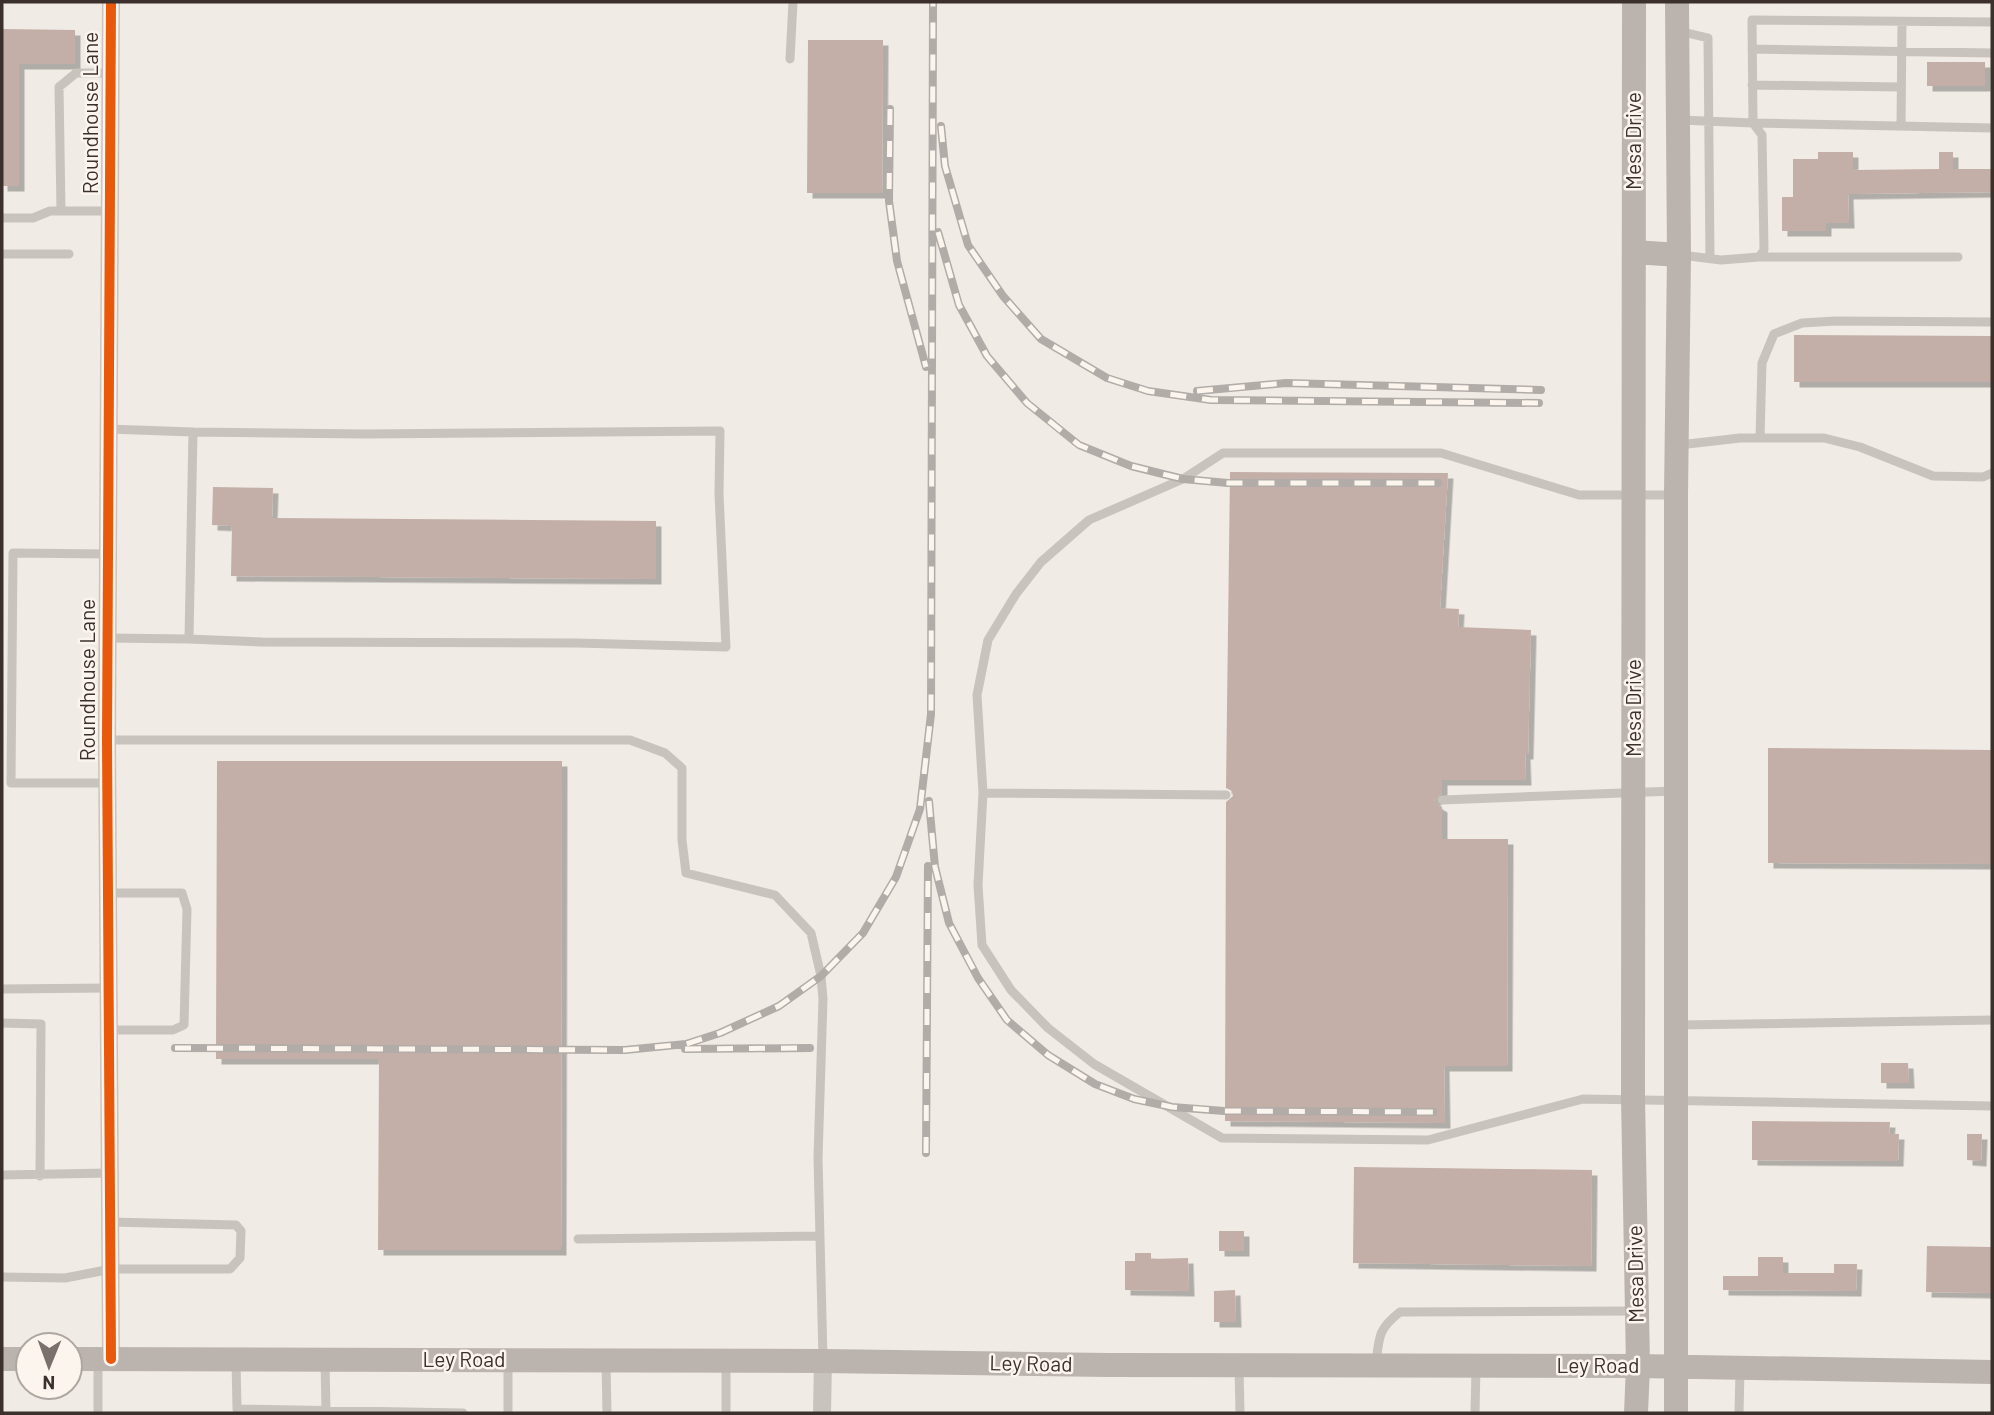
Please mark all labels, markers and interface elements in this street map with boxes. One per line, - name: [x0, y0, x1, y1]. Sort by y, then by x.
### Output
- street label: Roundhouse Lane: [77, 32, 102, 194]
- street label: Mesa Drive: [1620, 92, 1645, 190]
- street label: Roundhouse Lane: [74, 599, 99, 761]
- street label: Mesa Drive: [1620, 659, 1645, 757]
- street label: Mesa Drive: [1621, 1225, 1648, 1323]
- north arrow: [14, 1331, 84, 1401]
- street label: Ley Road: [422, 1346, 506, 1371]
- street label: Ley Road: [989, 1349, 1073, 1376]
- street label: Ley Road: [1556, 1352, 1640, 1377]
- text: N: [42, 1372, 55, 1395]

